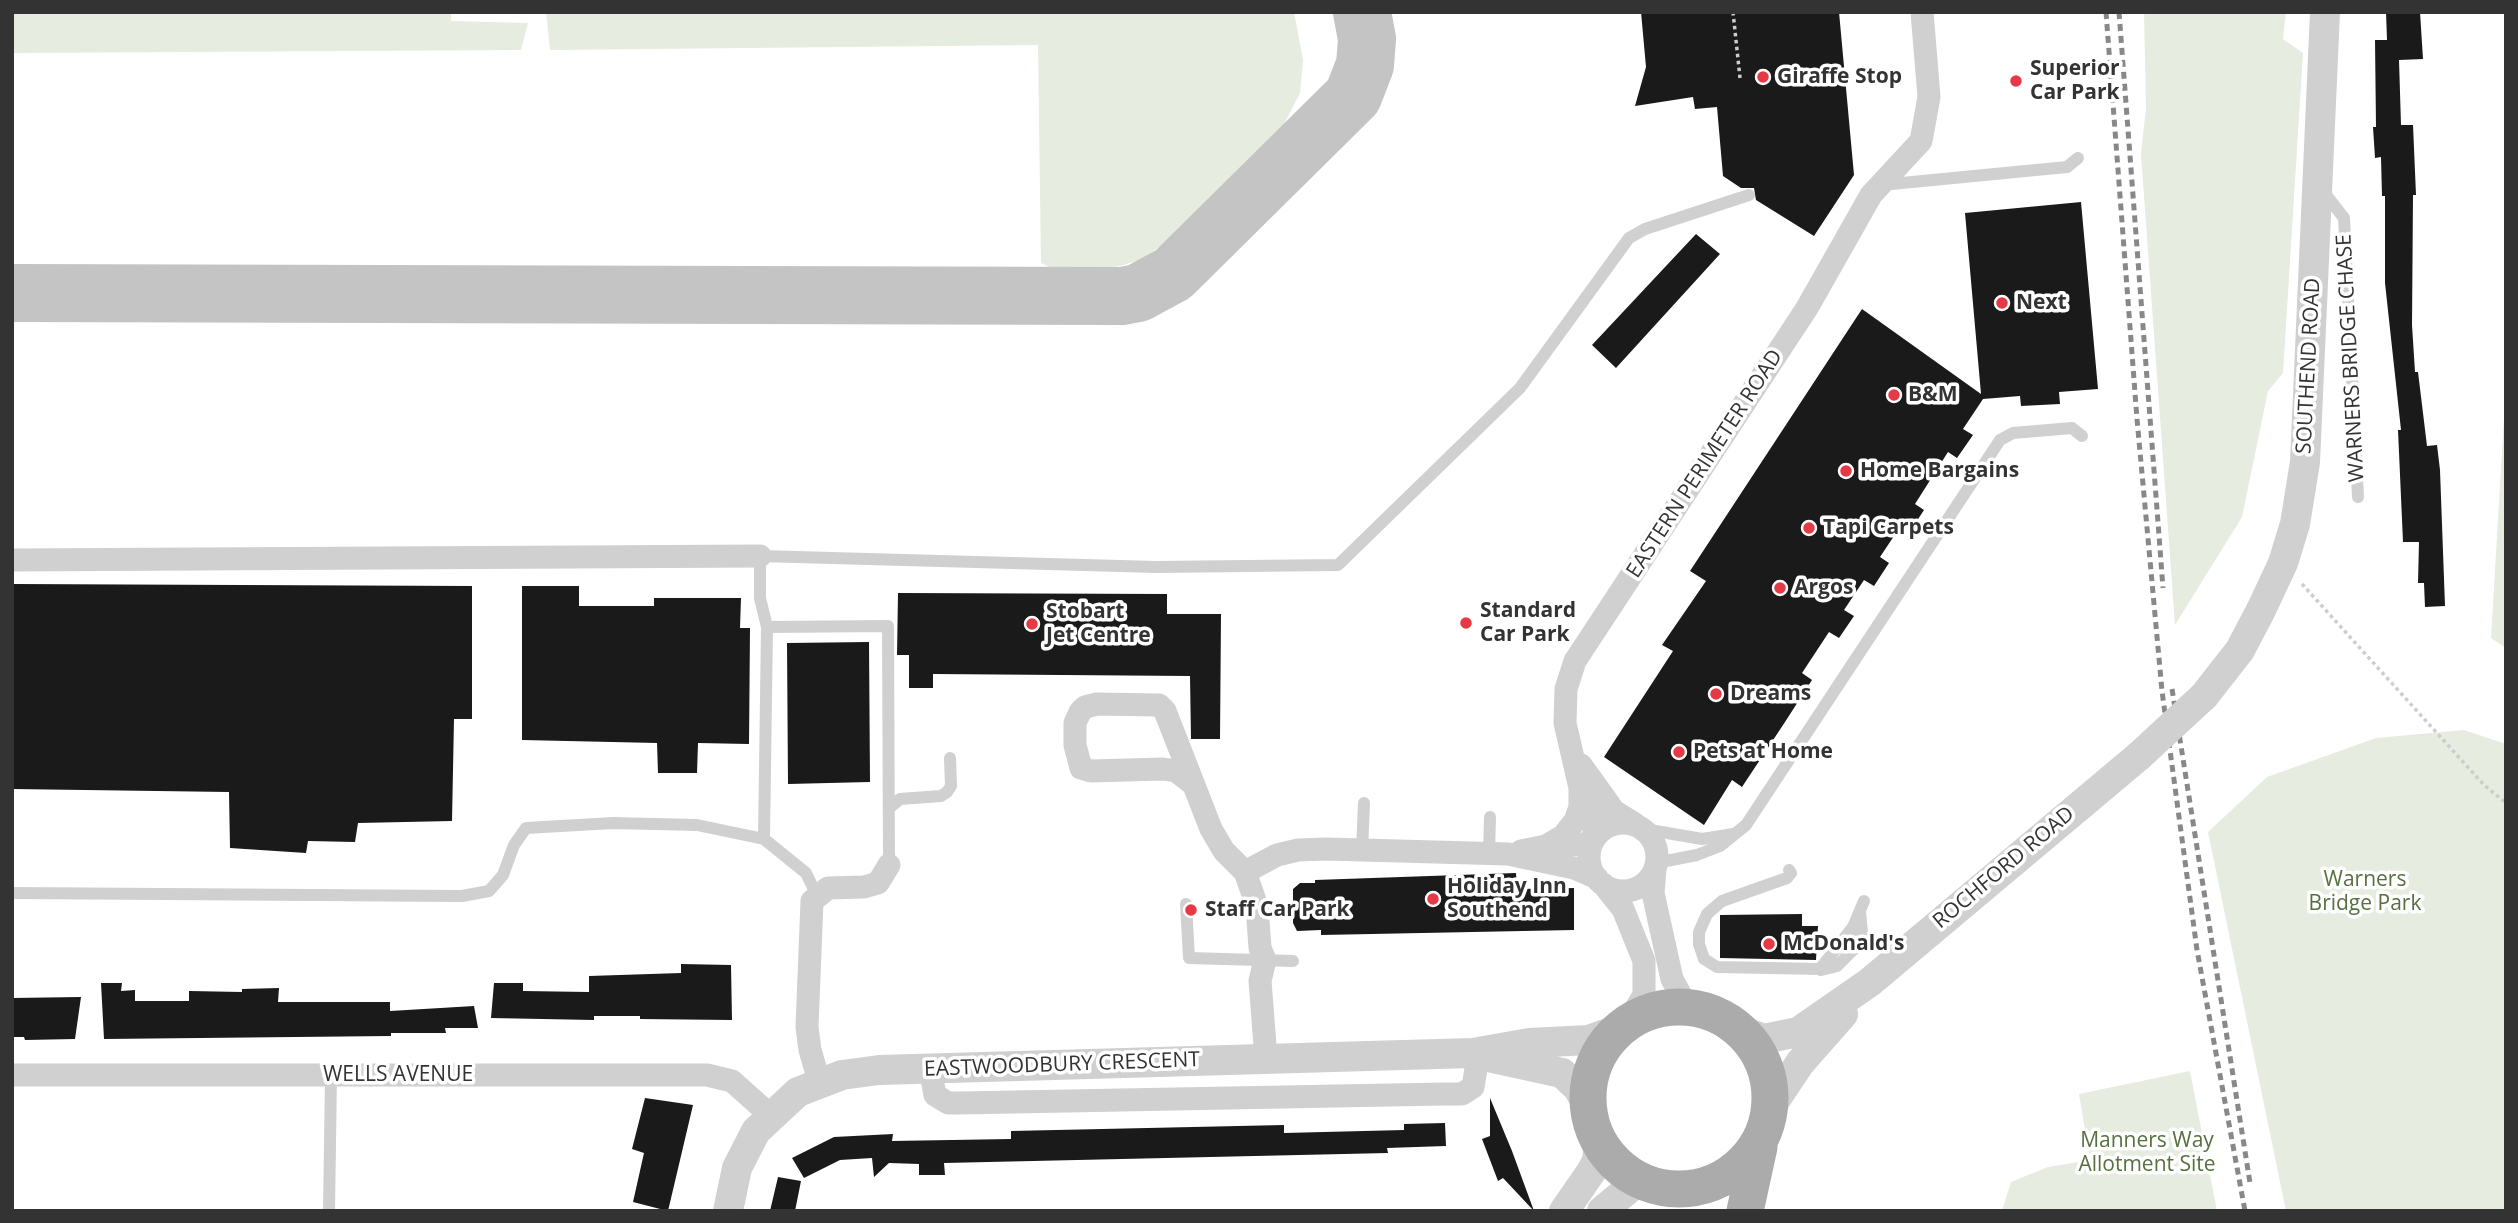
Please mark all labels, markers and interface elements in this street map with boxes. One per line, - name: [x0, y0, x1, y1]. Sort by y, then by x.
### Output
- place label: Superior Car Park: [2030, 56, 2120, 106]
- place label: Giraffe Stop: [1777, 64, 1902, 90]
- marker: Giraffe Stop: [1755, 69, 1771, 85]
- marker: Superior Car Park: [2008, 73, 2024, 89]
- street label: WARNERS BRIDGE CHASE: [2332, 233, 2370, 483]
- street label: SOUTHEND ROAD: [2292, 277, 2326, 455]
- place label: Next: [2016, 290, 2067, 316]
- marker: Next: [1994, 295, 2010, 311]
- street label: EASTERN PERIMETER ROAD: [1622, 345, 1788, 583]
- place label: B&M: [1908, 382, 1958, 408]
- marker: B&M: [1886, 387, 1902, 403]
- place label: Home Bargains: [1860, 458, 2019, 484]
- marker: Home Bargains: [1838, 463, 1854, 479]
- place label: Tapi Carpets: [1823, 515, 1954, 541]
- marker: Tapi Carpets: [1801, 520, 1817, 536]
- place label: Argos: [1794, 575, 1853, 601]
- marker: Argos: [1772, 580, 1788, 596]
- place label: Standard Car Park: [1480, 598, 1576, 648]
- place label: Stobart Jet Centre: [1046, 599, 1151, 649]
- marker: Standard Car Park: [1458, 615, 1474, 631]
- marker: Stobart Jet Centre: [1024, 616, 1040, 632]
- place label: Dreams: [1730, 681, 1811, 707]
- marker: Dreams: [1708, 686, 1724, 702]
- place label: Pets at Home: [1693, 739, 1833, 765]
- marker: Pets at Home: [1671, 744, 1687, 760]
- street label: ROCHFORD ROAD: [1928, 802, 2080, 934]
- park label: Warners Bridge Park: [2309, 867, 2421, 917]
- place label: Holiday Inn Southend: [1447, 874, 1567, 924]
- marker: Holiday Inn Southend: [1425, 891, 1441, 907]
- place label: Staff Car Park: [1205, 897, 1350, 923]
- marker: Staff Car Park: [1183, 902, 1199, 918]
- place label: McDonald's: [1783, 931, 1904, 957]
- marker: McDonald's: [1761, 936, 1777, 952]
- street label: EASTWOODBURY CRESCENT: [924, 1048, 1200, 1082]
- street label: WELLS AVENUE: [323, 1062, 473, 1088]
- park label: Manners Way Allotment Site: [2078, 1128, 2216, 1178]

